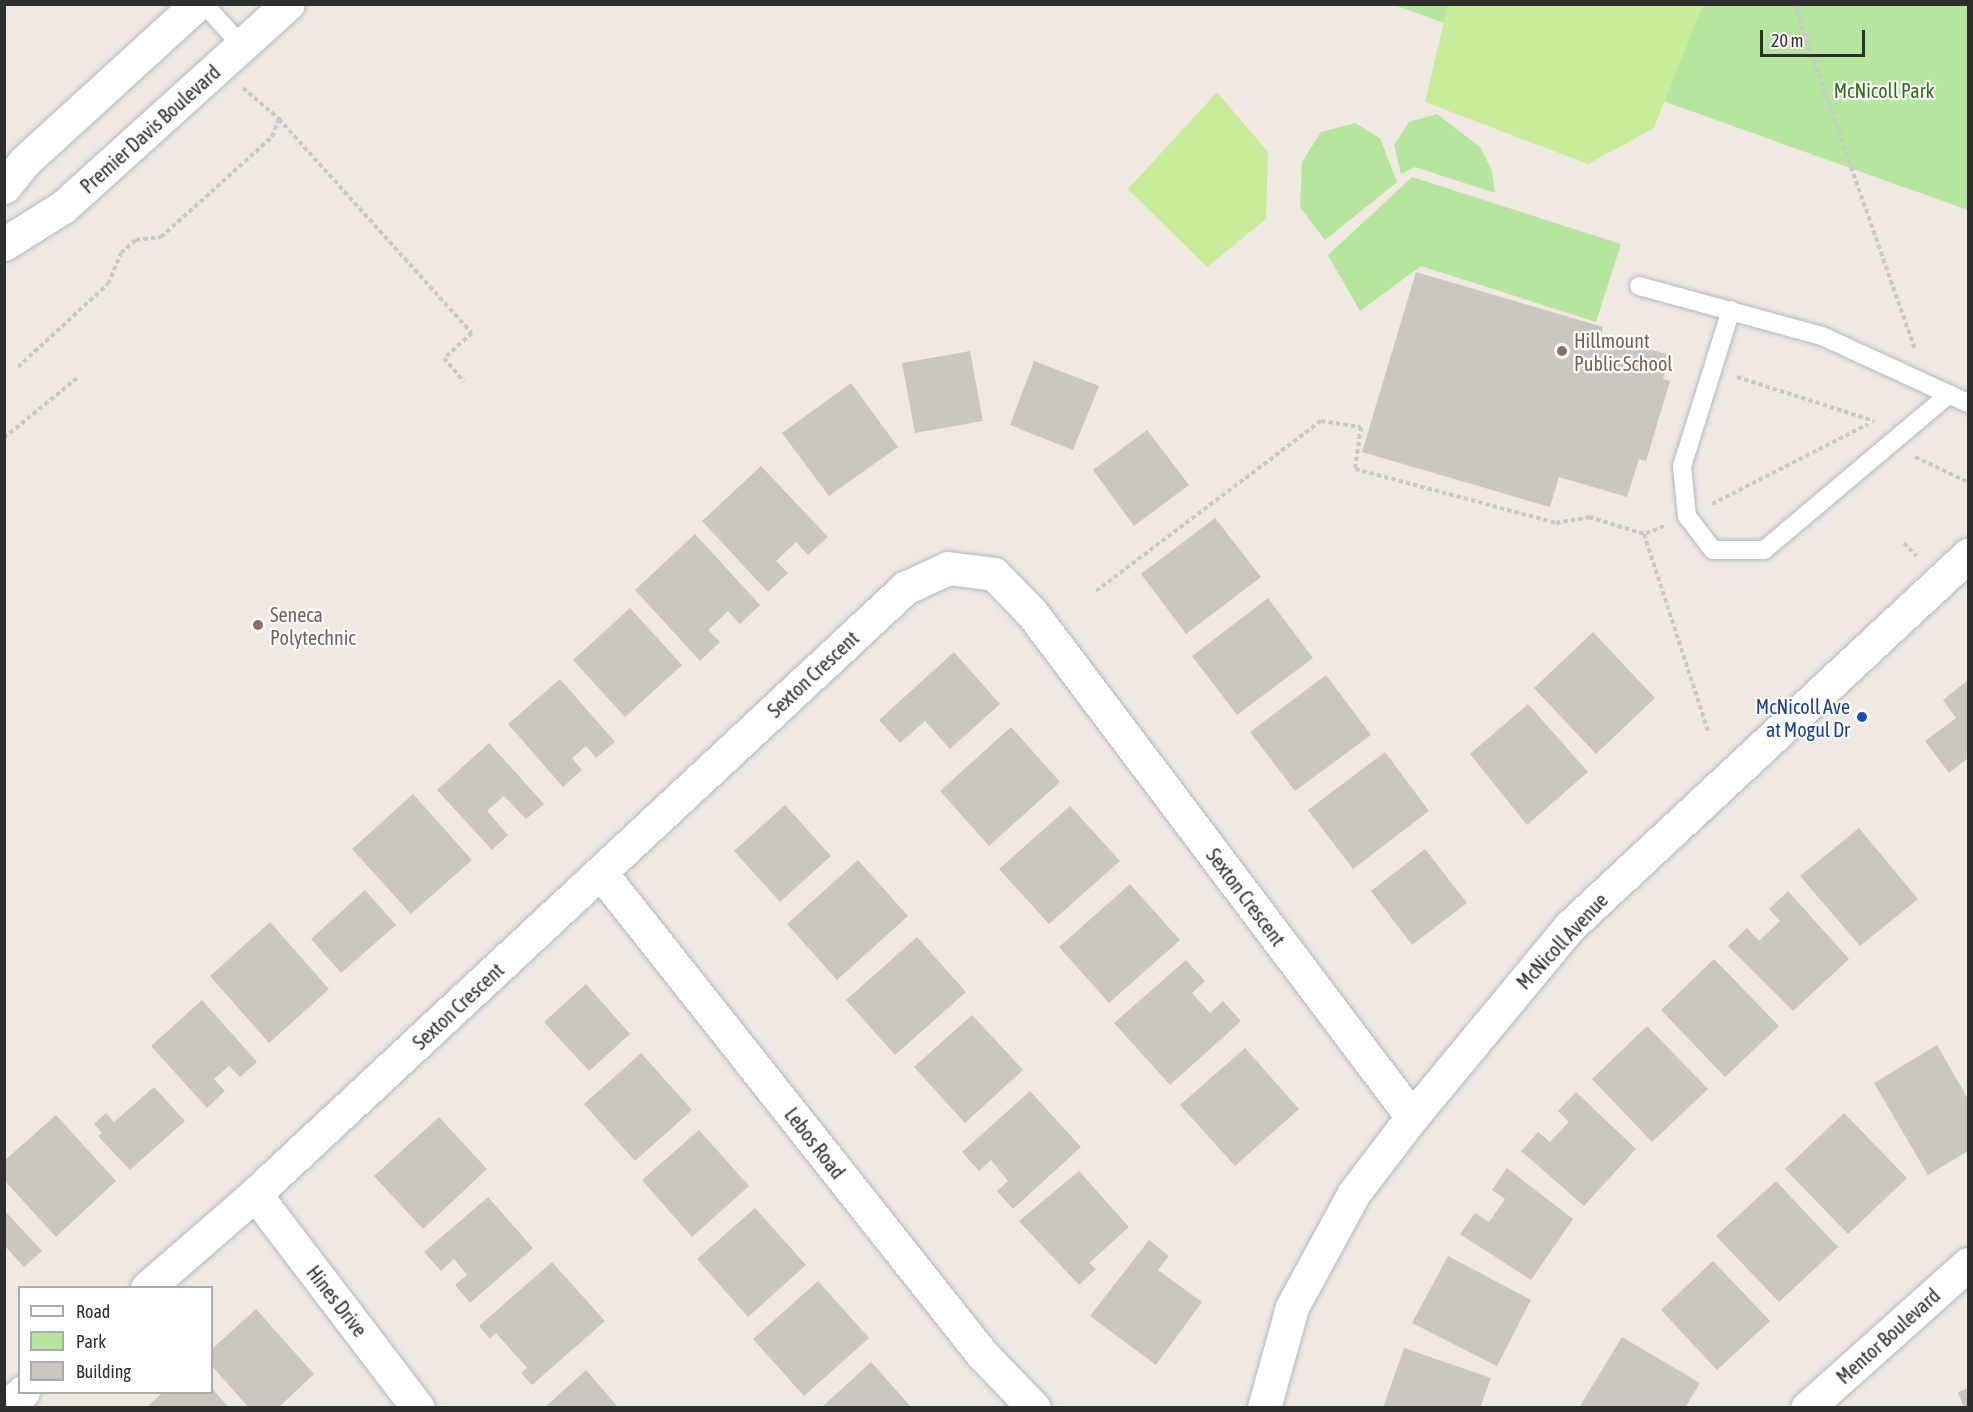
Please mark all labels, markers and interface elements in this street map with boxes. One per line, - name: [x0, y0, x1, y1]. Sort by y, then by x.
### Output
- scale bar: [1763, 18, 1868, 56]
- text: 20 m: [1771, 30, 1803, 51]
- street label: Premier Davis Boulevard: [75, 60, 225, 198]
- park label: McNicoll Park: [1834, 78, 1934, 102]
- place label: Hillmount Public School: [1574, 328, 1673, 375]
- marker: Hillmount Public School: [1555, 344, 1569, 358]
- place label: Seneca Polytechnic: [270, 602, 356, 649]
- marker: Seneca Polytechnic: [251, 618, 265, 632]
- street label: Sexton Crescent: [762, 626, 864, 722]
- place label: McNicoll Ave at Mogul Dr: [1756, 694, 1850, 741]
- marker: McNicoll Ave at Mogul Dr: [1855, 710, 1869, 724]
- street label: Sexton Crescent: [1202, 844, 1290, 950]
- street label: McNicoll Avenue: [1511, 888, 1613, 994]
- street label: Sexton Crescent: [407, 958, 509, 1054]
- street label: Lebos Road: [780, 1103, 850, 1183]
- street label: Hines Drive: [302, 1261, 372, 1341]
- street label: Mentor Boulevard: [1831, 1283, 1945, 1389]
- legend: [18, 1286, 213, 1394]
- text: Road: [76, 1301, 110, 1322]
- text: Park: [76, 1331, 106, 1352]
- text: Building: [76, 1361, 131, 1382]

